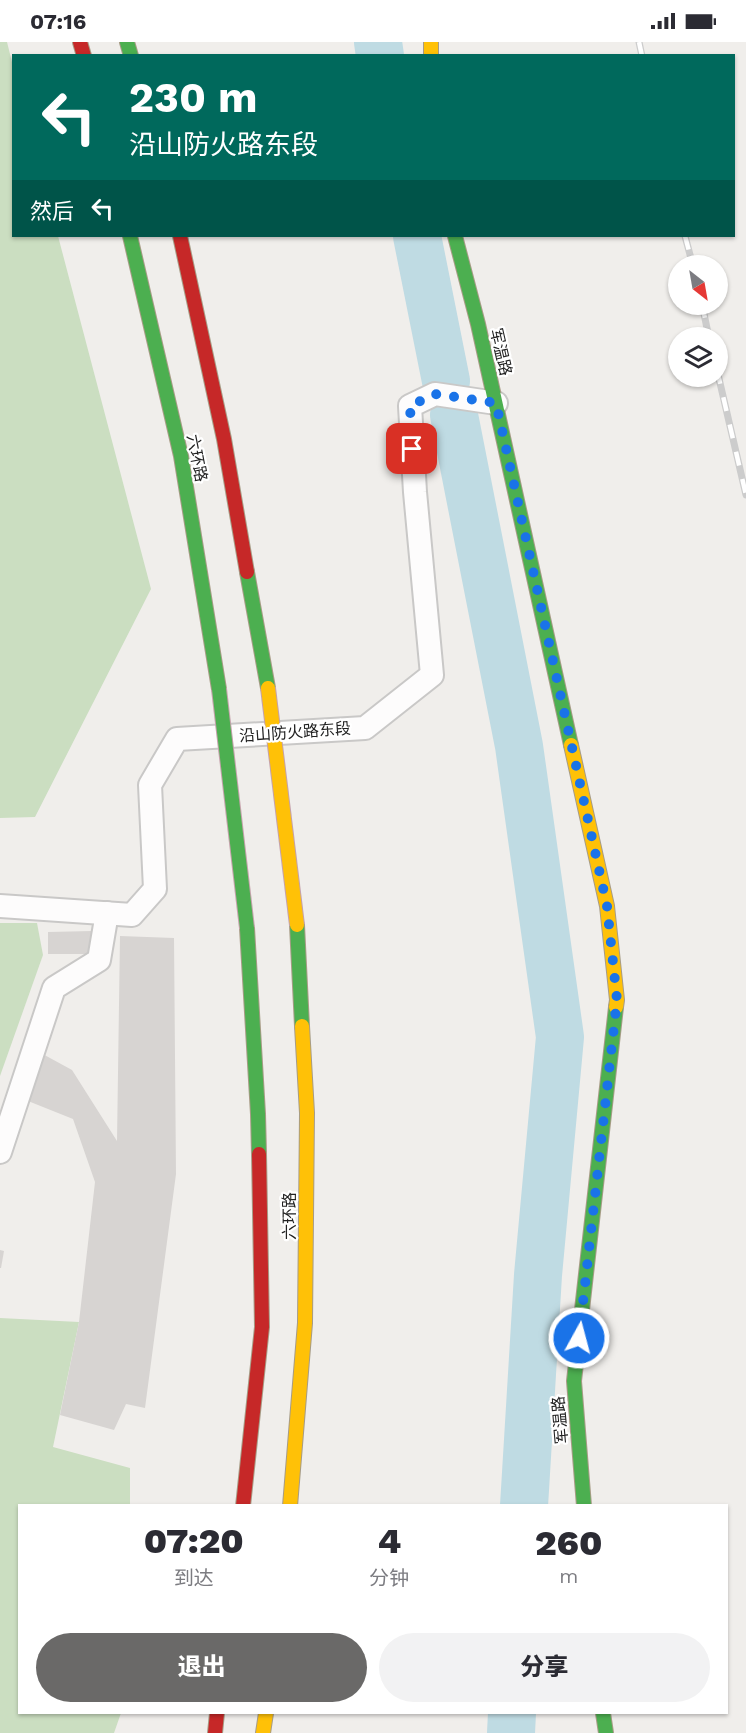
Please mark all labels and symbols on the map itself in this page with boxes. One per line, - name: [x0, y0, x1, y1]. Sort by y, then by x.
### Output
- north arrow: [668, 255, 728, 315]
- street label: 军温路: [486, 326, 516, 378]
- pin: [386, 423, 437, 474]
- street label: 六环路: [183, 433, 211, 483]
- street label: 沿山防火路东段: [238, 719, 352, 745]
- street label: 六环路: [280, 1192, 299, 1240]
- position arrow: [547, 1306, 611, 1370]
- street label: 军温路: [548, 1395, 572, 1445]

